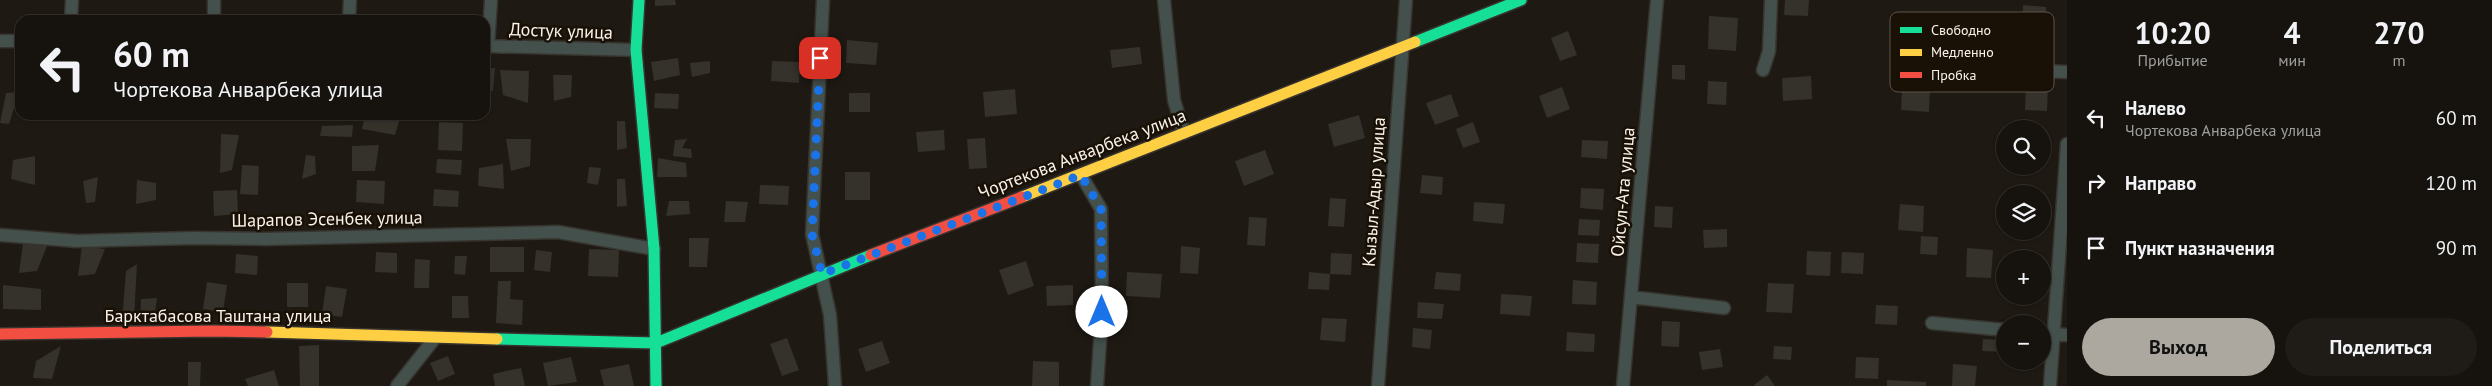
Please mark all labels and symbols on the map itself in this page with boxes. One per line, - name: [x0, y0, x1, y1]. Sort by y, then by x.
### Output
- legend: [1890, 12, 2054, 92]
- street label: Достук улица: [509, 17, 613, 44]
- text: Свободно: [1931, 21, 1991, 39]
- pin: [799, 37, 841, 79]
- text: Медленно: [1931, 43, 1994, 61]
- text: Пробка: [1931, 66, 1976, 84]
- street label: Чортекова Анварбека улица: [975, 103, 1189, 204]
- street label: Кызыл-Адыр улица: [1357, 116, 1390, 268]
- street label: Ойсул-Ата улица: [1605, 126, 1640, 258]
- street label: Шарапов Эсенбек улица: [231, 205, 423, 232]
- position arrow: [1075, 285, 1127, 337]
- street label: Барктабасова Таштана улица: [105, 304, 331, 327]

